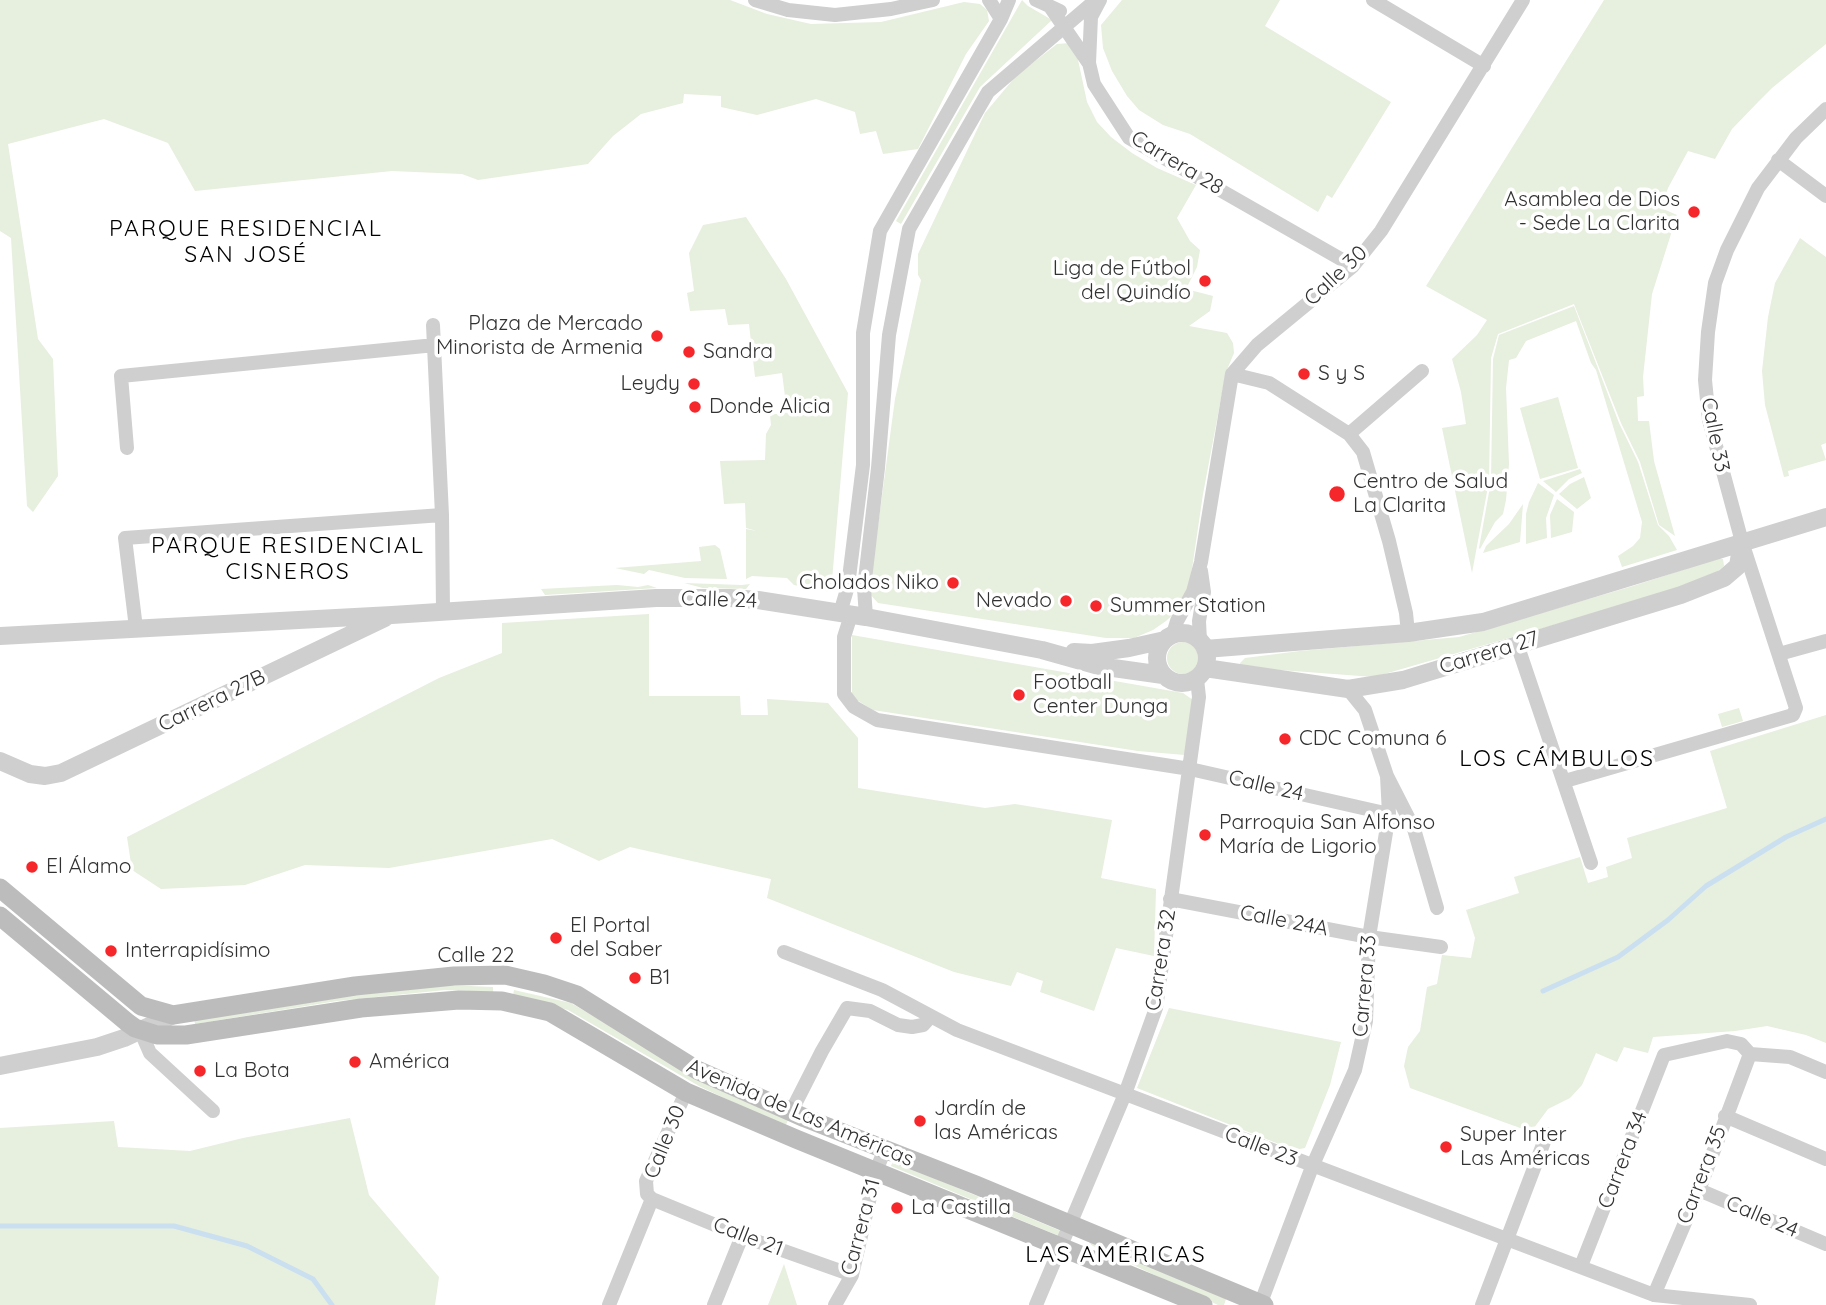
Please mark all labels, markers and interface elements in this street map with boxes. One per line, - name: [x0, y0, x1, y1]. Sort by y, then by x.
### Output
- street label: Carrera 28: [1126, 126, 1228, 200]
- place label: Asamblea de Dios - Sede La Clarita: [1504, 187, 1680, 237]
- marker: Asamblea de Dios - Sede La Clarita: [1686, 204, 1702, 220]
- district label: PARQUE RESIDENCIAL SAN JOSÉ: [111, 215, 381, 269]
- street label: Calle 30: [1299, 241, 1373, 311]
- place label: Liga de Fútbol del Quindío: [1053, 256, 1191, 306]
- marker: Liga de Fútbol del Quindío: [1197, 273, 1213, 289]
- place label: Plaza de Mercado Minorista de Armenia: [436, 311, 643, 361]
- marker: Plaza de Mercado Minorista de Armenia: [649, 328, 665, 344]
- place label: Sandra: [703, 339, 773, 365]
- marker: Sandra: [681, 344, 697, 360]
- place label: S y S: [1318, 361, 1365, 387]
- marker: S y S: [1296, 366, 1312, 382]
- place label: Leydy: [621, 371, 680, 397]
- marker: Leydy: [686, 376, 702, 392]
- place label: Donde Alicia: [709, 394, 830, 420]
- street label: Calle 33: [1695, 396, 1735, 474]
- marker: Donde Alicia: [687, 399, 703, 415]
- place label: Centro de Salud La Clarita: [1353, 469, 1508, 519]
- marker: Centro de Salud La Clarita: [1327, 484, 1347, 504]
- district label: PARQUE RESIDENCIAL CISNEROS: [153, 532, 423, 586]
- place label: Cholados Niko: [799, 570, 939, 596]
- marker: Cholados Niko: [945, 575, 961, 591]
- street label: Calle 24: [681, 586, 757, 614]
- place label: Nevado: [976, 588, 1052, 614]
- marker: Nevado: [1058, 593, 1074, 609]
- place label: Summer Station: [1110, 593, 1266, 619]
- marker: Summer Station: [1088, 598, 1104, 614]
- street label: Carrera 27: [1436, 626, 1542, 680]
- street label: Carrera 27B: [154, 664, 270, 738]
- place label: Football Center Dunga: [1033, 670, 1168, 720]
- marker: Football Center Dunga: [1011, 687, 1027, 703]
- place label: CDC Comuna 6: [1299, 726, 1447, 752]
- marker: CDC Comuna 6: [1277, 731, 1293, 747]
- district label: LOS CÁMBULOS: [1461, 745, 1653, 773]
- street label: Calle 24: [1226, 765, 1306, 807]
- place label: Parroquia San Alfonso María de Ligorio: [1219, 810, 1435, 860]
- marker: Parroquia San Alfonso María de Ligorio: [1197, 827, 1213, 843]
- place label: El Álamo: [46, 854, 131, 880]
- marker: El Álamo: [24, 859, 40, 875]
- street label: Calle 24A: [1238, 900, 1330, 942]
- street label: Carrera 32: [1141, 907, 1181, 1013]
- place label: El Portal del Saber: [570, 913, 662, 963]
- marker: El Portal del Saber: [548, 930, 564, 946]
- street label: Carrera 33: [1348, 934, 1382, 1038]
- place label: Interrapidísimo: [125, 938, 271, 964]
- marker: Interrapidísimo: [103, 943, 119, 959]
- street label: Calle 22: [438, 943, 514, 969]
- place label: B1: [649, 965, 670, 991]
- marker: B1: [627, 970, 643, 986]
- place label: América: [369, 1049, 450, 1075]
- marker: América: [347, 1054, 363, 1070]
- street label: Avenida de Las Américas: [683, 1054, 917, 1172]
- place label: La Bota: [214, 1058, 290, 1084]
- marker: La Bota: [192, 1063, 208, 1079]
- place label: Jardín de las Américas: [934, 1096, 1058, 1146]
- street label: Calle 30: [639, 1102, 691, 1182]
- street label: Carrera 34: [1593, 1108, 1653, 1212]
- marker: Jardín de las Américas: [912, 1113, 928, 1129]
- street label: Calle 23: [1221, 1122, 1301, 1172]
- place label: Super Inter Las Américas: [1460, 1122, 1590, 1172]
- street label: Carrera 35: [1672, 1123, 1732, 1227]
- marker: Super Inter Las Américas: [1438, 1139, 1454, 1155]
- street label: Carrera 31: [836, 1176, 886, 1278]
- street label: Calle 24: [1722, 1191, 1802, 1243]
- place label: La Castilla: [911, 1195, 1011, 1221]
- marker: La Castilla: [889, 1200, 905, 1216]
- street label: Calle 21: [709, 1212, 787, 1262]
- district label: LAS AMÉRICAS: [1027, 1241, 1205, 1269]

